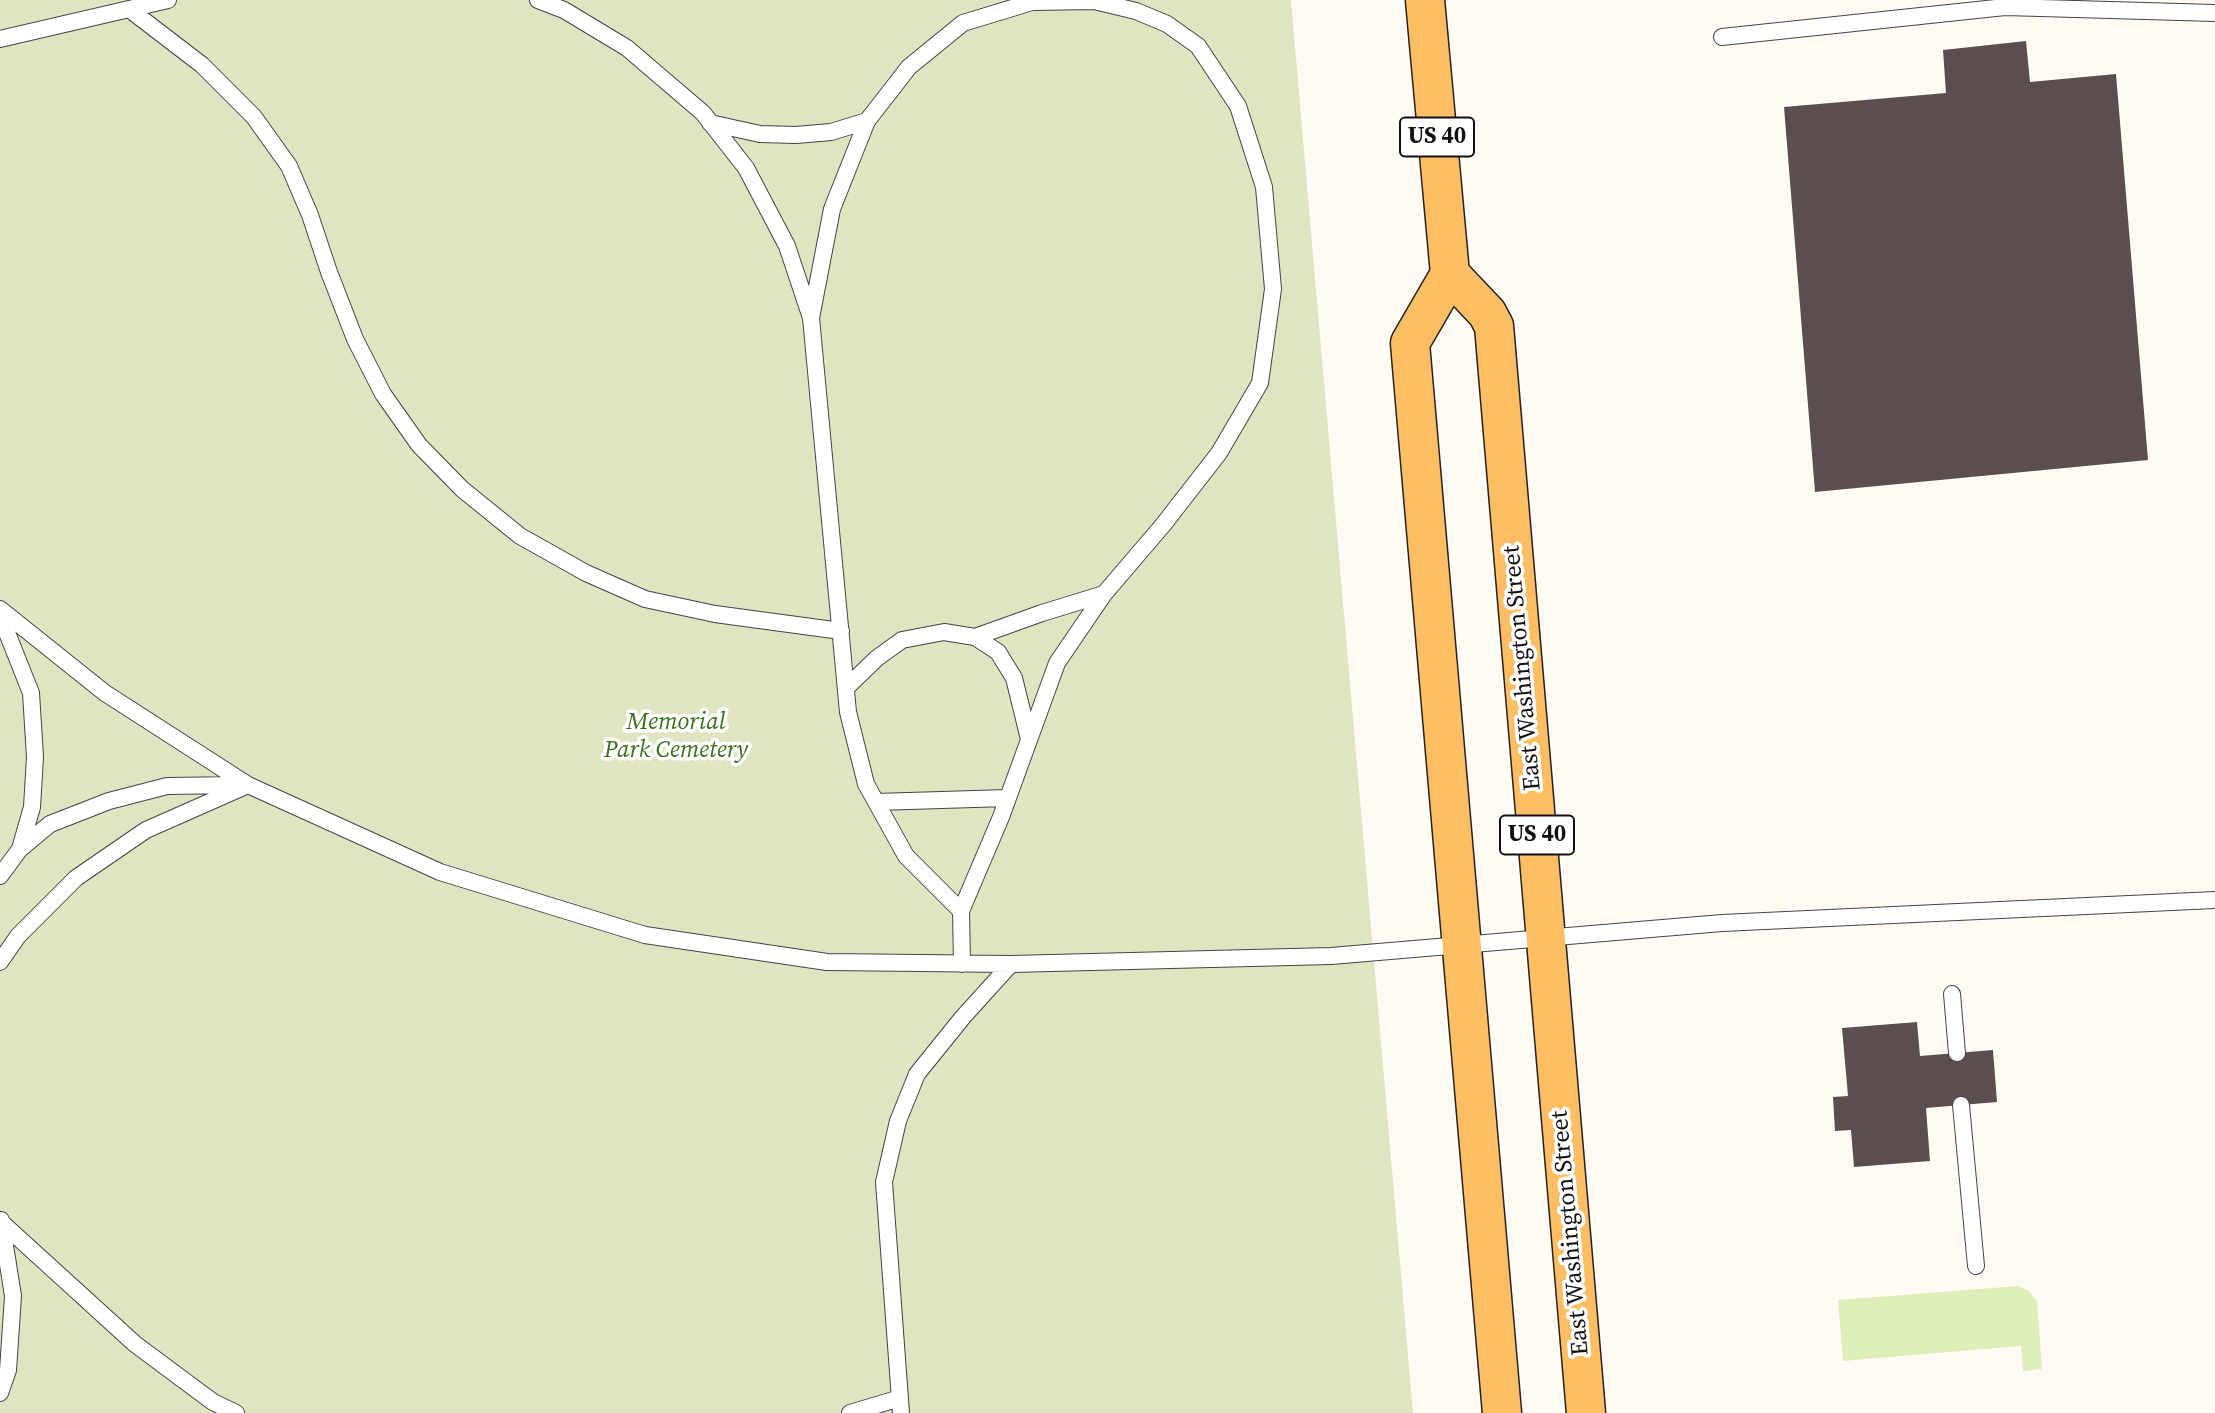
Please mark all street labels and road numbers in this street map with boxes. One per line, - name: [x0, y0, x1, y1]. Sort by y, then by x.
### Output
- road number: US 40: [1400, 118, 1474, 156]
- street label: East Washington Street: [1498, 544, 1548, 792]
- road number: US 40: [1500, 816, 1574, 855]
- street label: East Washington Street: [1546, 1109, 1596, 1357]

